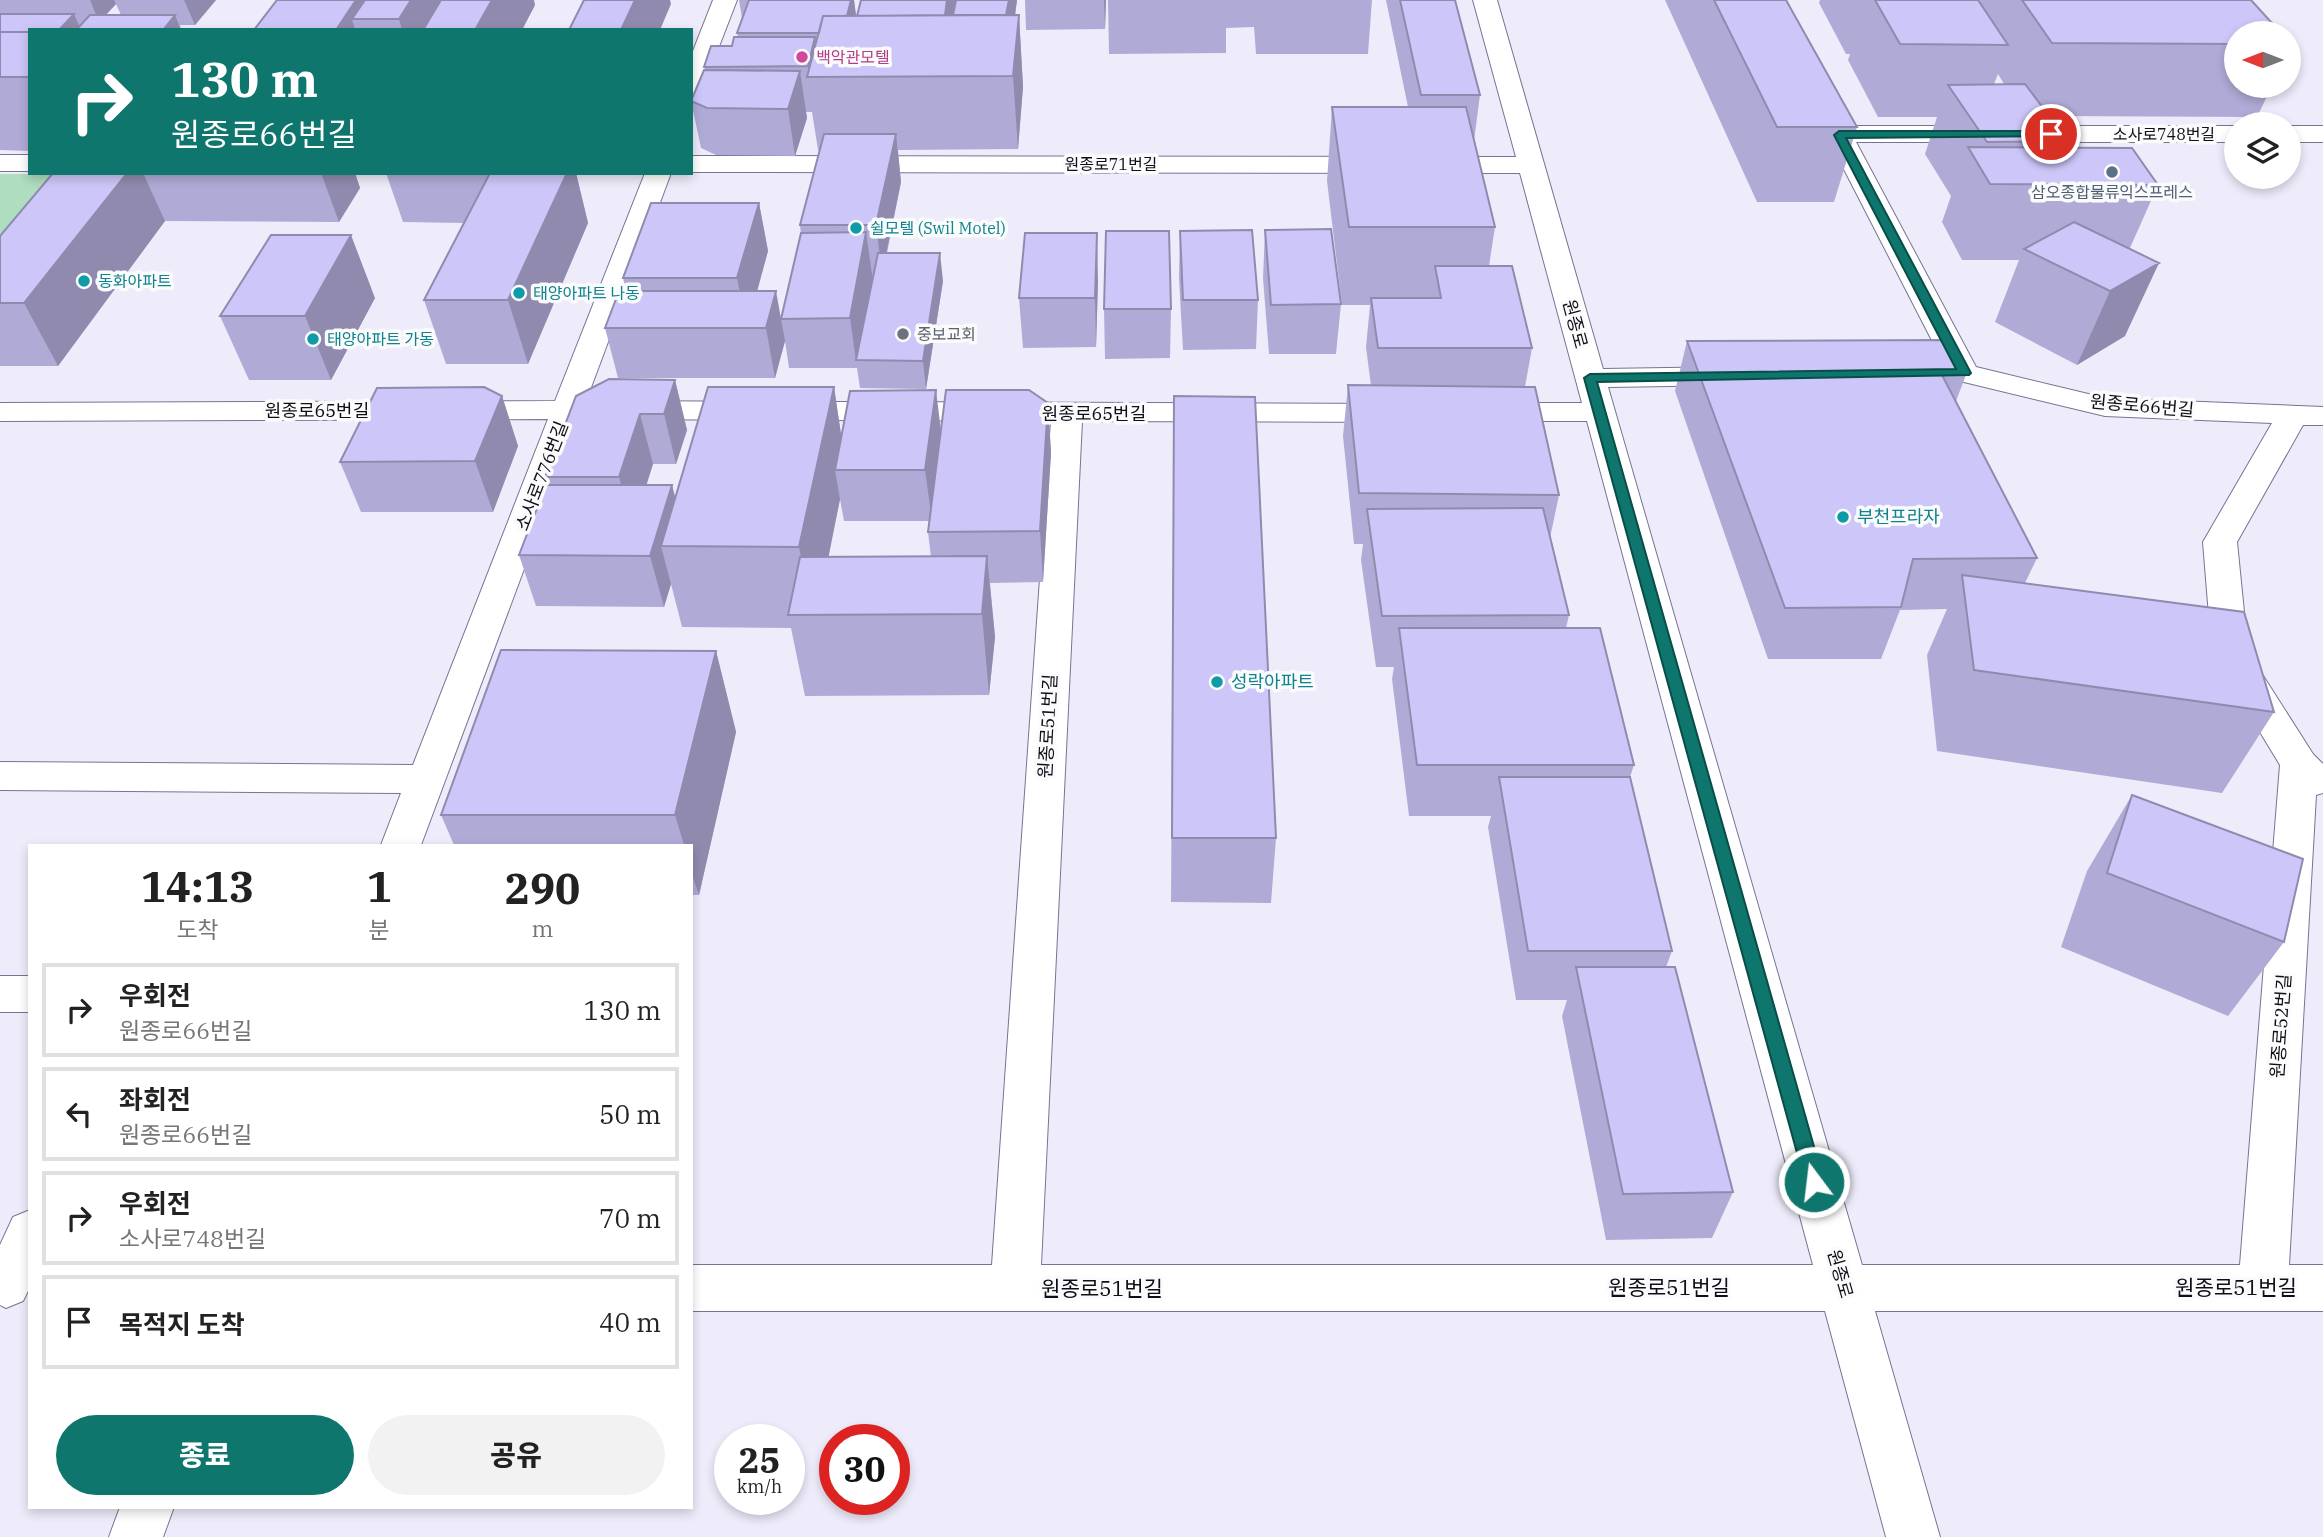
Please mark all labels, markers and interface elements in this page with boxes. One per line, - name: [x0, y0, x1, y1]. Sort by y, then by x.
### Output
- north arrow: [2224, 21, 2301, 98]
- map controls: [2224, 21, 2301, 189]
- text: 130 m: [171, 47, 318, 110]
- place label: 백악관모텔: [816, 47, 890, 67]
- marker: 백악관모텔: [794, 49, 810, 65]
- icon: right: [56, 56, 147, 147]
- pin: [2021, 104, 2081, 164]
- button: layers: [2224, 112, 2301, 189]
- text: 원종로66번길: [171, 113, 357, 155]
- icon: arrive: [2032, 115, 2070, 153]
- street label: 소사로748번길: [2113, 124, 2215, 144]
- street label: 원종로71번길: [1065, 154, 1157, 174]
- marker: 삼오종합물류익스프레스: [2104, 164, 2120, 180]
- place label: 삼오종합물류익스프레스: [2031, 182, 2193, 202]
- place label: 쉴모텔 (Swil Motel): [870, 218, 1006, 238]
- marker: 쉴모텔 (Swil Motel): [848, 220, 864, 236]
- place label: 동화아파트: [98, 271, 172, 291]
- marker: 동화아파트: [76, 273, 92, 289]
- place label: 태양아파트 나동: [533, 283, 640, 303]
- marker: 태양아파트 나동: [511, 285, 527, 301]
- street label: 원종로: [1558, 297, 1593, 351]
- place label: 중보교회: [917, 324, 976, 344]
- marker: 중보교회: [895, 326, 911, 342]
- place label: 태양아파트 가동: [327, 329, 434, 349]
- marker: 태양아파트 가동: [305, 331, 321, 347]
- street label: 원종로66번길: [2089, 389, 2195, 422]
- street label: 원종로65번길: [265, 399, 369, 422]
- street label: 원종로65번길: [1042, 402, 1146, 425]
- street label: 소사로776번길: [510, 418, 573, 534]
- place label: 부천프라자: [1857, 505, 1940, 528]
- marker: 부천프라자: [1835, 509, 1851, 525]
- place label: 성락아파트: [1231, 670, 1314, 693]
- street label: 원종로51번길: [1033, 673, 1062, 779]
- marker: 성락아파트: [1209, 674, 1225, 690]
- text: 14:13: [141, 859, 254, 914]
- text: 1: [367, 859, 392, 914]
- text: 290: [505, 861, 580, 916]
- text: m: [532, 913, 553, 943]
- text: 도착: [176, 914, 219, 944]
- text: 분: [369, 914, 390, 944]
- street label: 원종로52번길: [2265, 973, 2296, 1079]
- text: 우회전: [119, 978, 191, 1012]
- icon: right: [60, 991, 98, 1029]
- text: 130 m: [583, 993, 661, 1027]
- text: 원종로66번길: [119, 1015, 252, 1045]
- text: 좌회전: [119, 1082, 191, 1116]
- icon: left: [60, 1095, 98, 1133]
- text: 50 m: [599, 1097, 661, 1131]
- text: 원종로66번길: [119, 1119, 252, 1149]
- position arrow: [1777, 1145, 1851, 1219]
- text: 우회전: [119, 1186, 191, 1220]
- icon: right: [60, 1199, 98, 1237]
- text: 70 m: [599, 1201, 661, 1235]
- text: 소사로748번길: [119, 1223, 266, 1253]
- street label: 원종로: [1823, 1247, 1858, 1301]
- street label: 원종로51번길: [1608, 1273, 1730, 1301]
- street label: 원종로51번길: [2175, 1273, 2297, 1301]
- street label: 원종로51번길: [1041, 1274, 1163, 1302]
- icon: arrive: [60, 1303, 98, 1341]
- text: 40 m: [599, 1305, 661, 1339]
- text: 목적지 도착: [119, 1307, 245, 1341]
- button: 종료: [56, 1415, 354, 1495]
- button: 공유: [368, 1415, 665, 1495]
- speed limit sign: 30: [819, 1424, 910, 1515]
- text: 25: [738, 1437, 781, 1483]
- text: km/h: [737, 1475, 782, 1498]

